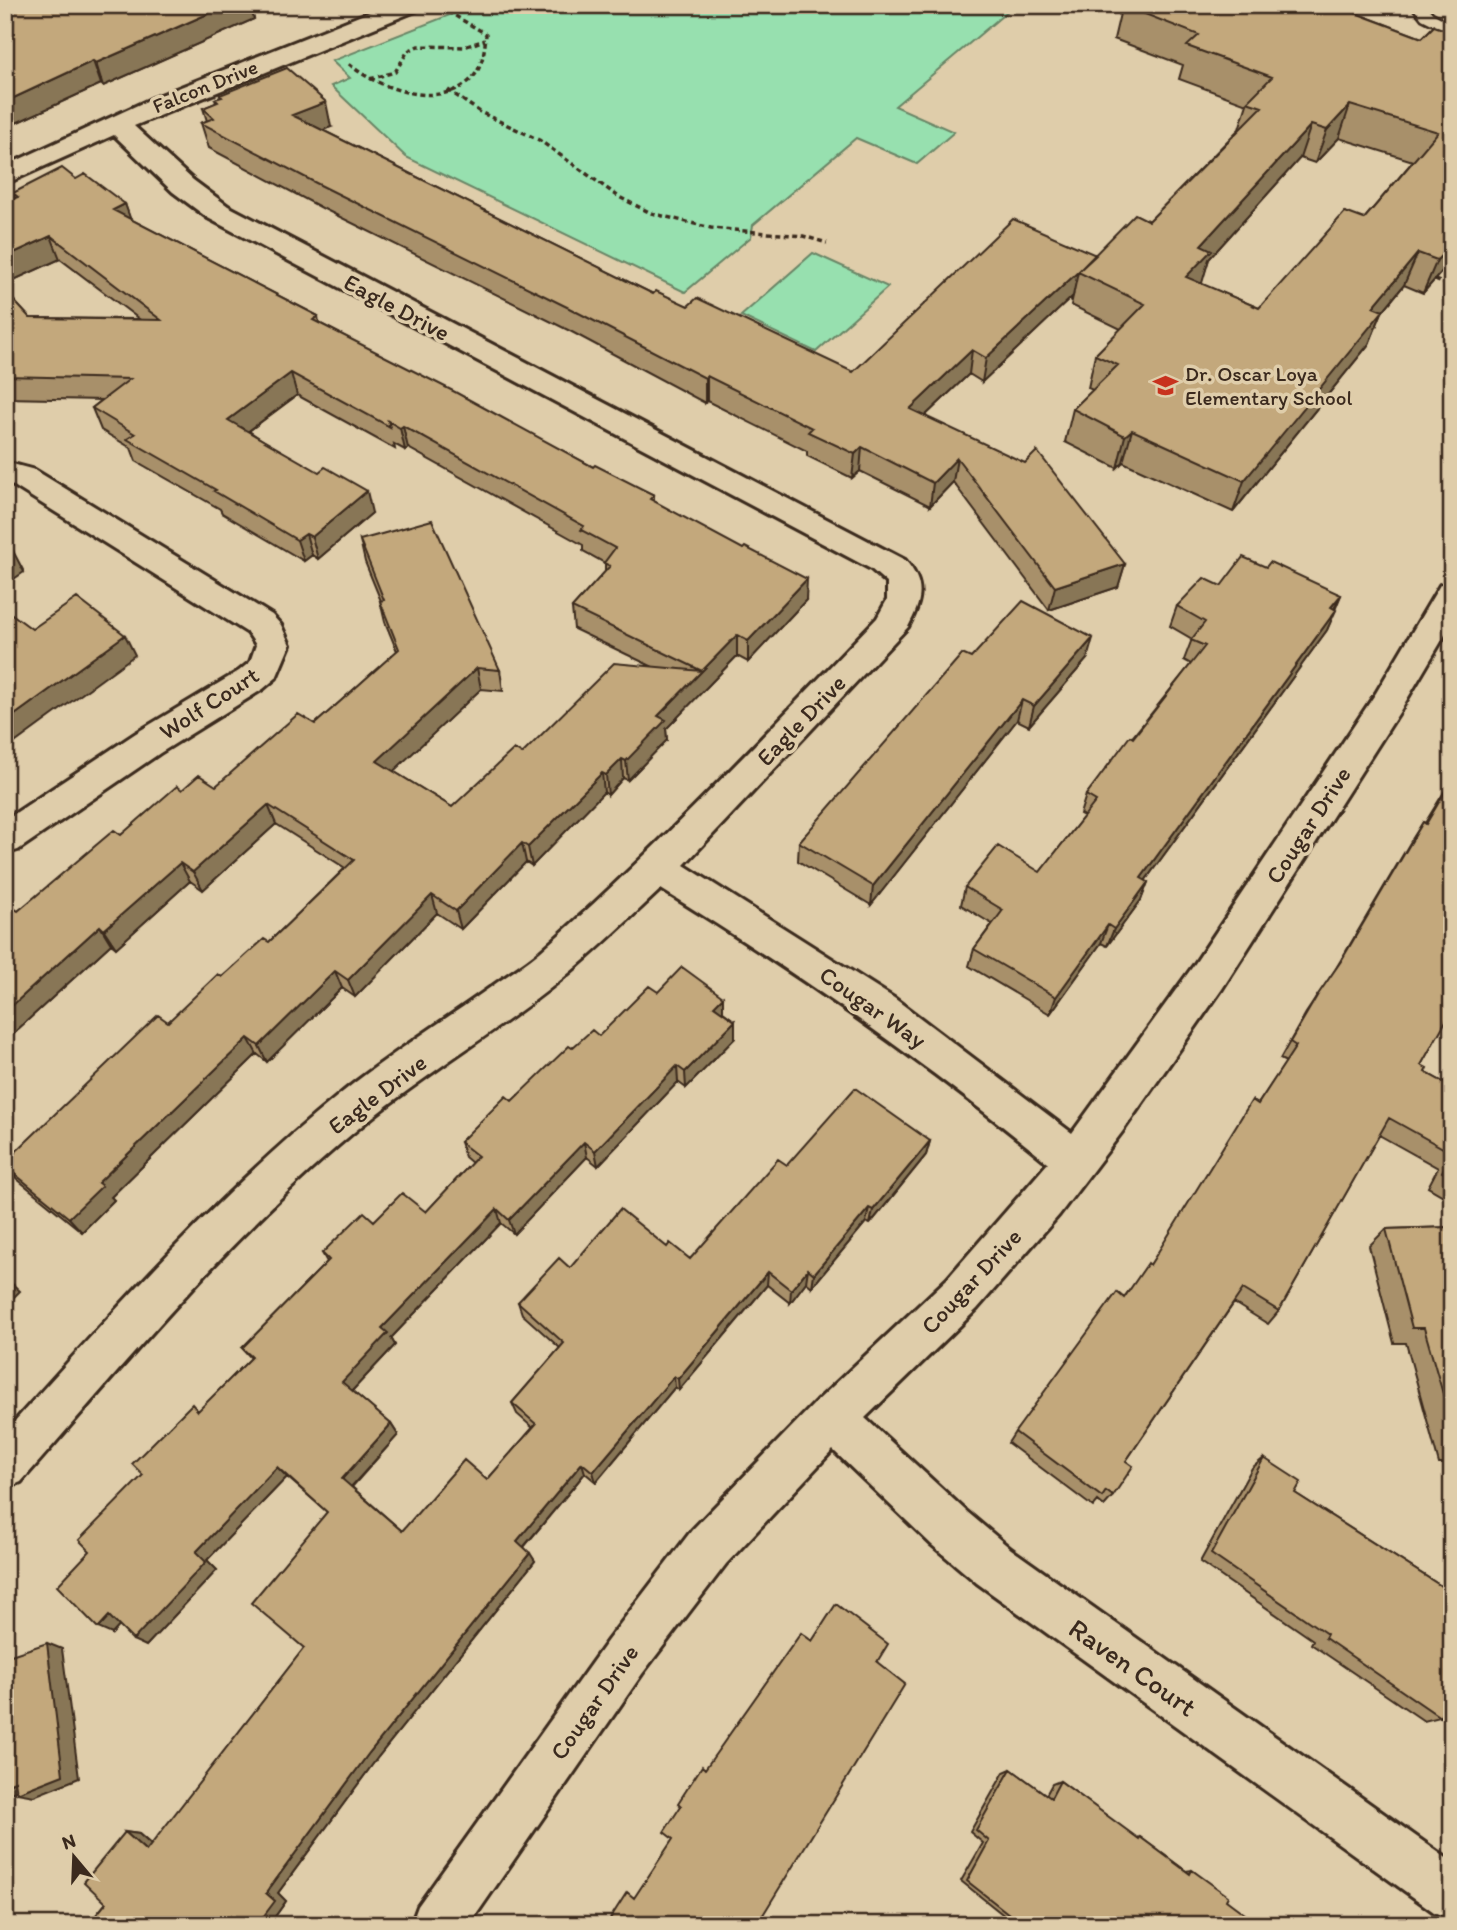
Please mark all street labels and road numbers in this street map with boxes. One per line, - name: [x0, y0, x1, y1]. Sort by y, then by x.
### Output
- street label: Falcon Drive: [149, 54, 261, 118]
- street label: Eagle Drive: [339, 267, 455, 347]
- street label: Wolf Court: [154, 660, 264, 746]
- street label: Eagle Drive: [750, 668, 852, 772]
- street label: Cougar Drive: [1259, 761, 1357, 889]
- street label: Cougar Way: [814, 960, 932, 1055]
- street label: Eagle Drive: [322, 1048, 432, 1140]
- street label: Cougar Drive: [915, 1222, 1027, 1340]
- street label: Raven Court: [1063, 1611, 1203, 1723]
- street label: Cougar Drive: [544, 1639, 644, 1765]

